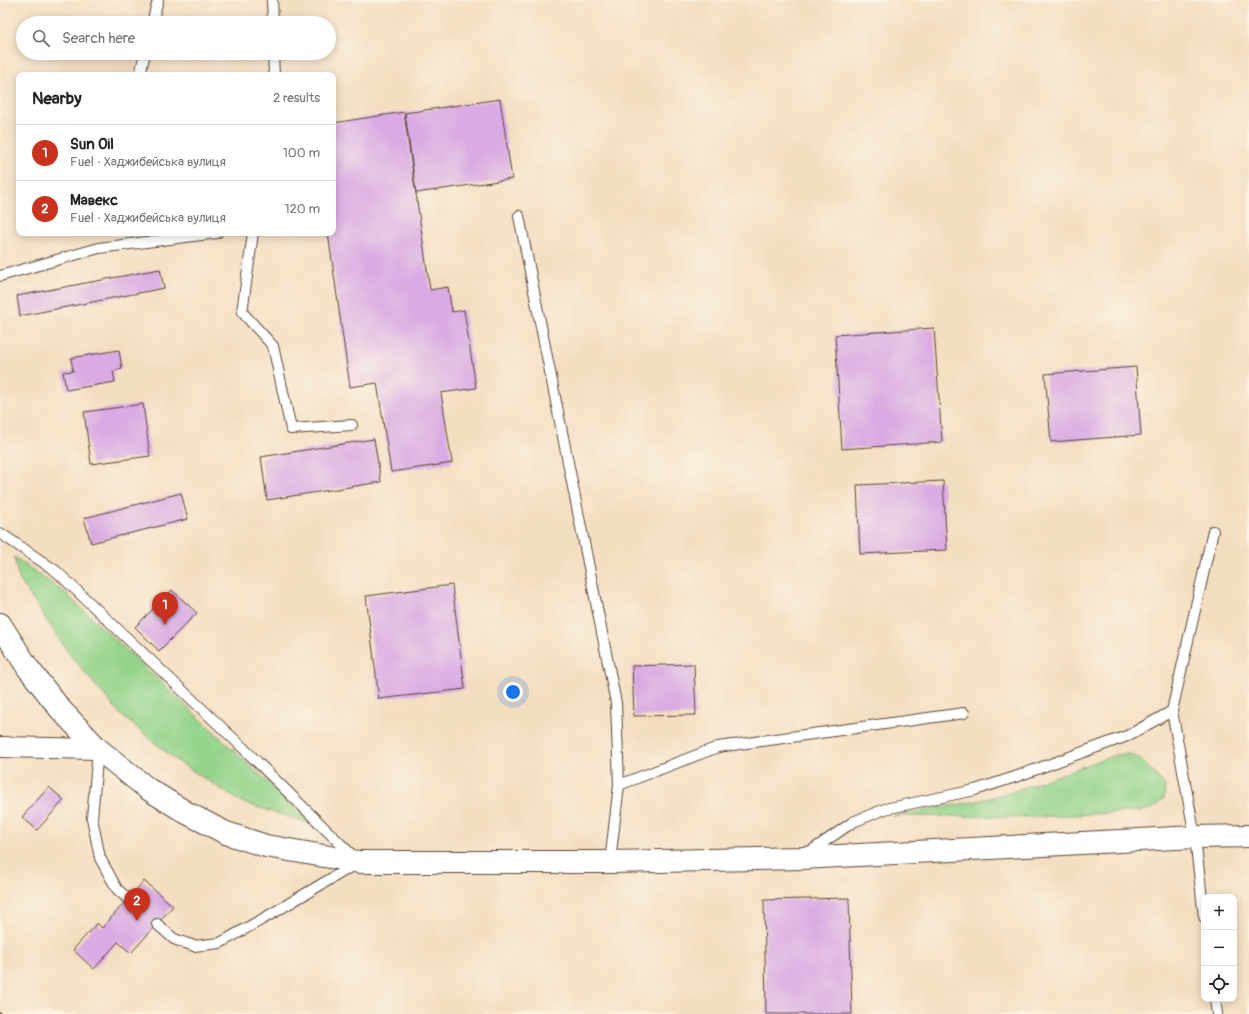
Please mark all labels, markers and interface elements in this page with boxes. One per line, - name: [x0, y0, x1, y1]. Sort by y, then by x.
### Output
- search box: [16, 16, 336, 60]
- icon: search: [30, 27, 52, 49]
- text: Search here: [62, 29, 135, 48]
- text: Nearby: [32, 88, 81, 109]
- text: 2 results: [273, 90, 320, 106]
- text: Sun Oil: [70, 135, 114, 154]
- text: 1: [42, 145, 48, 161]
- text: 100 m: [283, 145, 320, 161]
- text: Fuel · Хаджибейська вулиця: [70, 154, 226, 170]
- text: Мавекс: [70, 191, 118, 210]
- text: 2: [41, 201, 49, 217]
- text: 120 m: [284, 201, 320, 217]
- text: Fuel · Хаджибейська вулиця: [70, 210, 226, 226]
- pin: 1: [152, 592, 178, 625]
- your location: [503, 682, 523, 702]
- pin: 2: [124, 888, 150, 921]
- map controls: [1201, 894, 1237, 1002]
- button: +: [1201, 894, 1237, 930]
- button: −: [1201, 930, 1237, 966]
- button: locate: [1201, 966, 1237, 1002]

